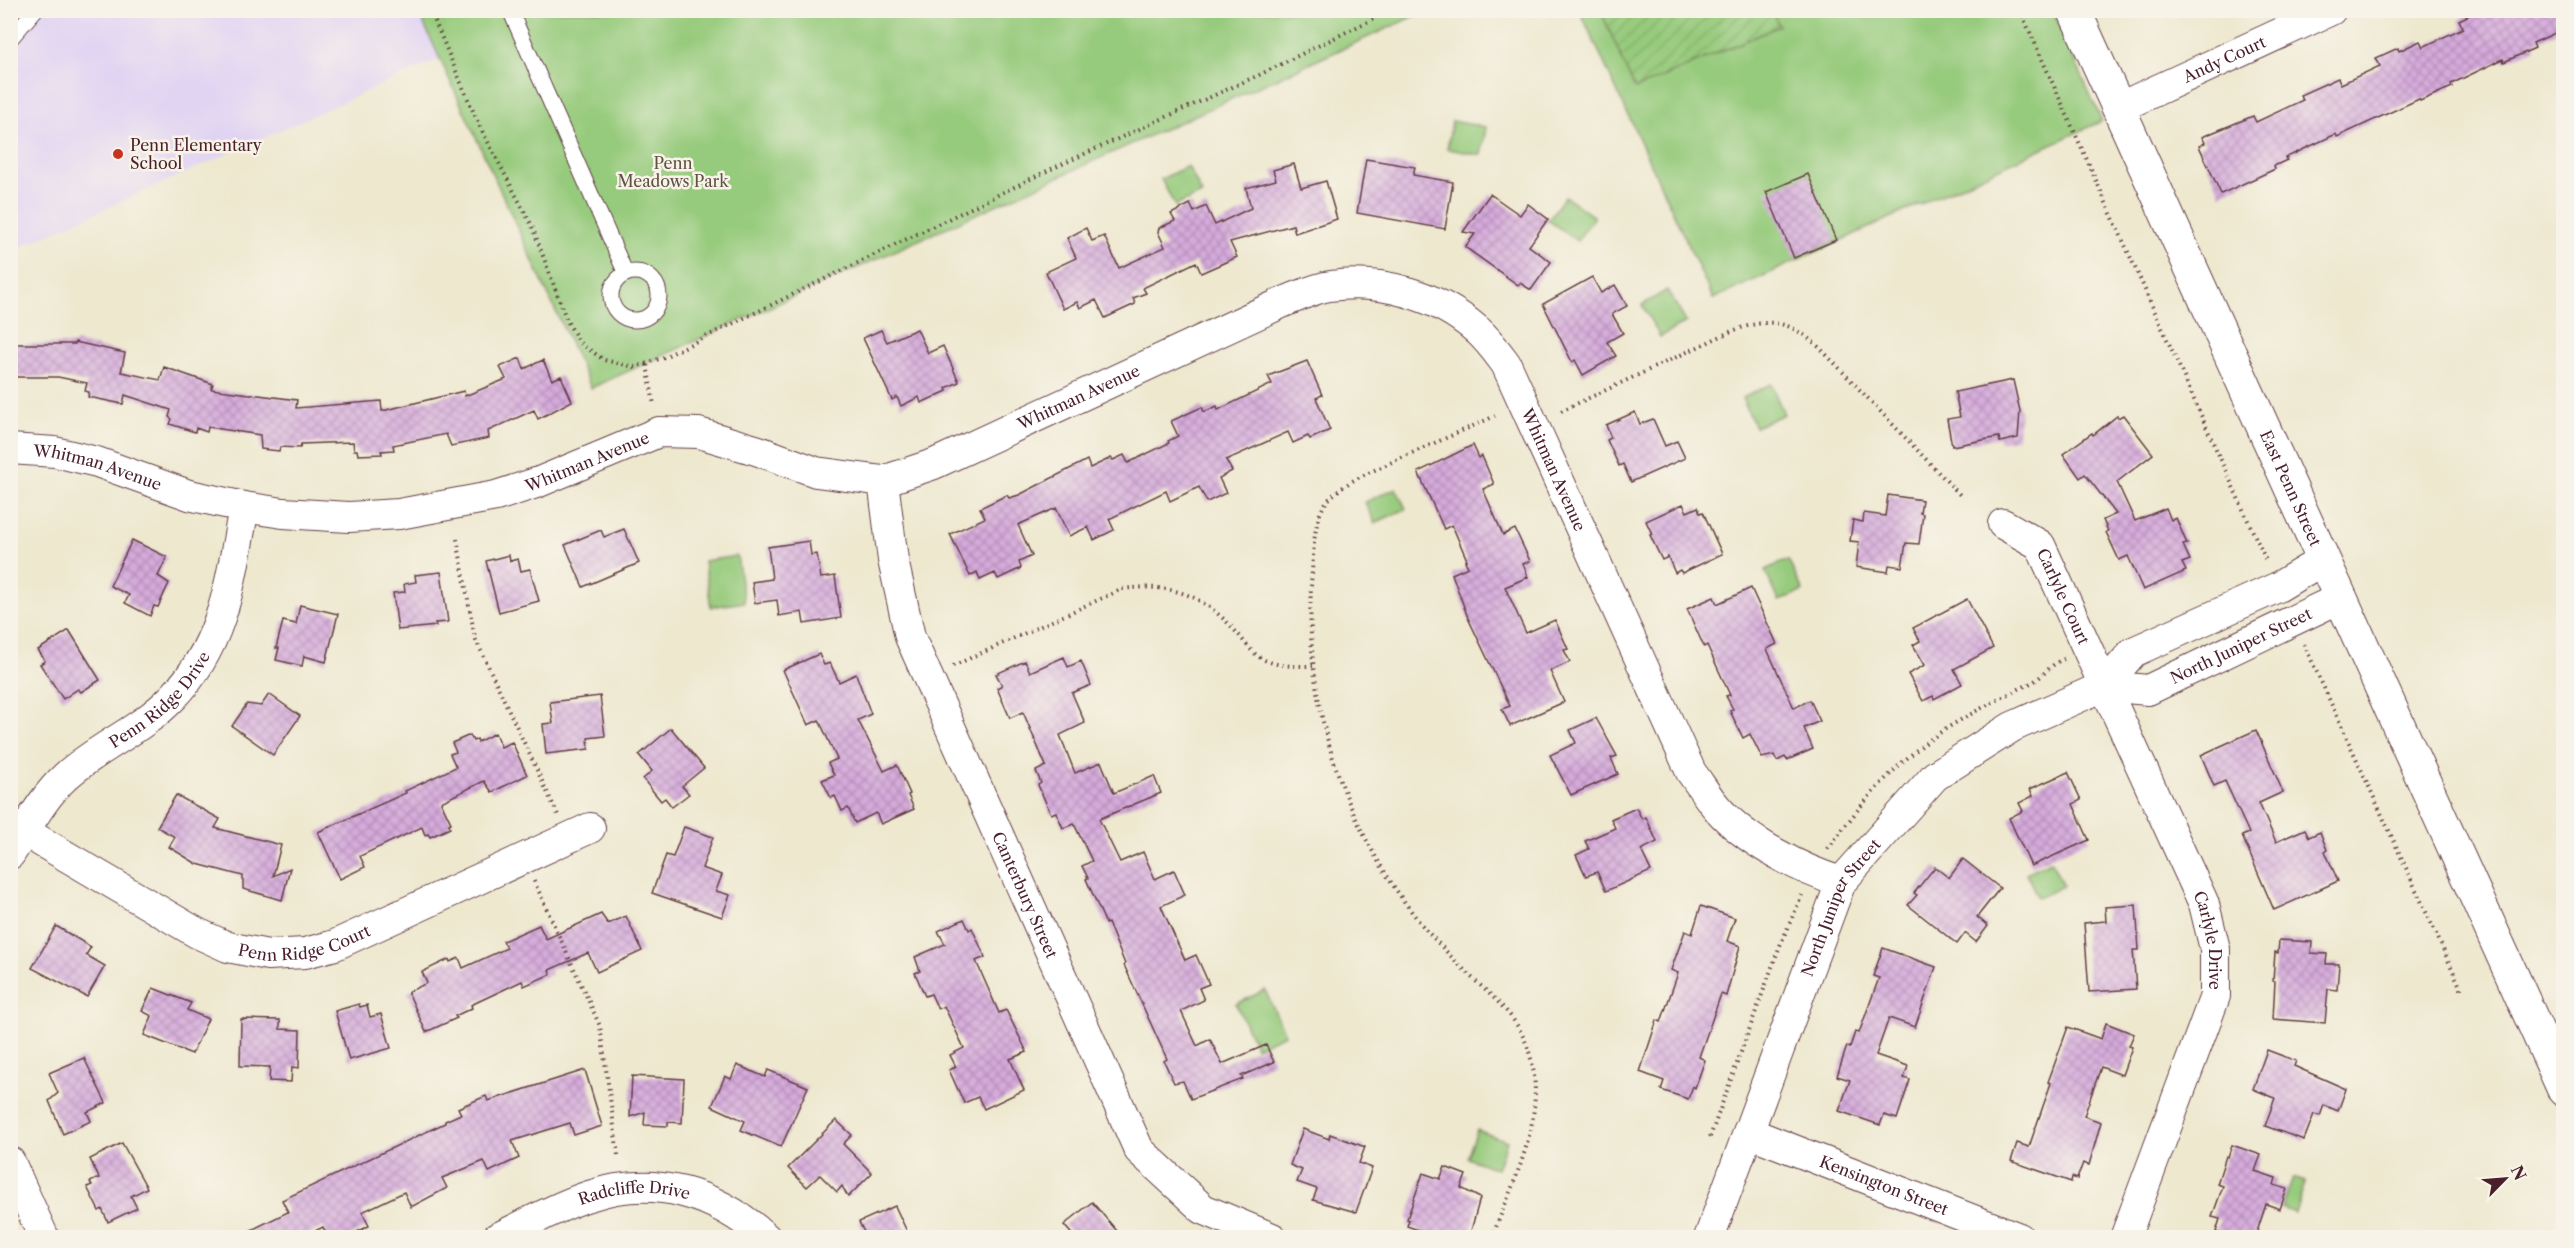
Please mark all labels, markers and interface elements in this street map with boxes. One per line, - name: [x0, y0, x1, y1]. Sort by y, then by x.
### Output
- street label: Andy Court: [2179, 31, 2269, 87]
- place label: Penn Elementary School: [130, 135, 263, 173]
- marker: Penn Elementary School: [111, 147, 125, 161]
- park label: Penn Meadows Park: [617, 153, 729, 191]
- street label: Whitman Avenue: [1013, 360, 1143, 434]
- street label: Whitman Avenue: [1517, 404, 1590, 534]
- street label: Whitman Avenue: [522, 427, 652, 496]
- street label: East Penn Street: [2256, 427, 2326, 550]
- street label: Whitman Avenue: [32, 441, 164, 494]
- street label: Carlyle Court: [2033, 545, 2094, 648]
- street label: North Juniper Street: [2167, 603, 2315, 688]
- street label: Penn Ridge Drive: [105, 648, 214, 752]
- street label: Canterbury Street: [988, 829, 1062, 962]
- street label: North Juniper Street: [1797, 834, 1885, 979]
- street label: Carlyle Drive: [2189, 888, 2225, 990]
- street label: Penn Ridge Court: [236, 920, 374, 965]
- north arrow: [2475, 1149, 2535, 1209]
- street label: Kensington Street: [1817, 1151, 1951, 1219]
- text: N: [2507, 1162, 2531, 1183]
- street label: Radcliffe Drive: [575, 1177, 693, 1209]

